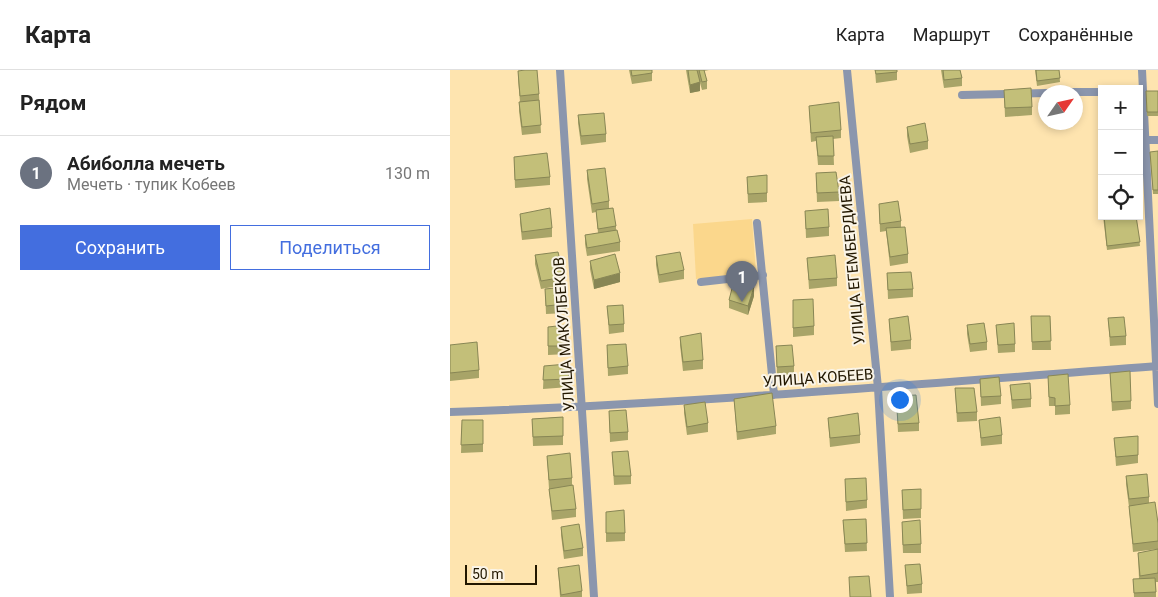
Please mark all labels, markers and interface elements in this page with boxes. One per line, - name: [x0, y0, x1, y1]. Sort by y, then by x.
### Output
- text: Карта: [25, 21, 91, 49]
- text: Карта: [836, 24, 885, 45]
- text: Маршрут: [913, 24, 990, 45]
- text: Сохранённые: [1018, 24, 1133, 45]
- north arrow: [1038, 85, 1083, 130]
- map controls: [1098, 85, 1143, 220]
- button: +: [1098, 85, 1143, 130]
- text: Рядом: [20, 91, 86, 115]
- button: −: [1098, 130, 1143, 175]
- text: Абиболла мечеть: [67, 152, 225, 175]
- text: 1: [31, 164, 41, 183]
- text: 130 m: [385, 164, 430, 183]
- street label: УЛИЦА ЕГЕМБЕРДИЕВА: [836, 174, 868, 345]
- text: Мечеть · тупик Кобеев: [67, 175, 236, 194]
- button: locate: [1098, 175, 1143, 220]
- button: Сохранить: [20, 225, 220, 270]
- button: Поделиться: [230, 225, 430, 270]
- street label: УЛИЦА МАКУЛБЕКОВ: [550, 256, 578, 412]
- pin: 1: [726, 261, 758, 302]
- street label: УЛИЦА КОБЕЕВ: [762, 365, 874, 391]
- your location: [887, 387, 913, 413]
- scale bar: [465, 562, 538, 585]
- text: 50 m: [472, 566, 504, 582]

